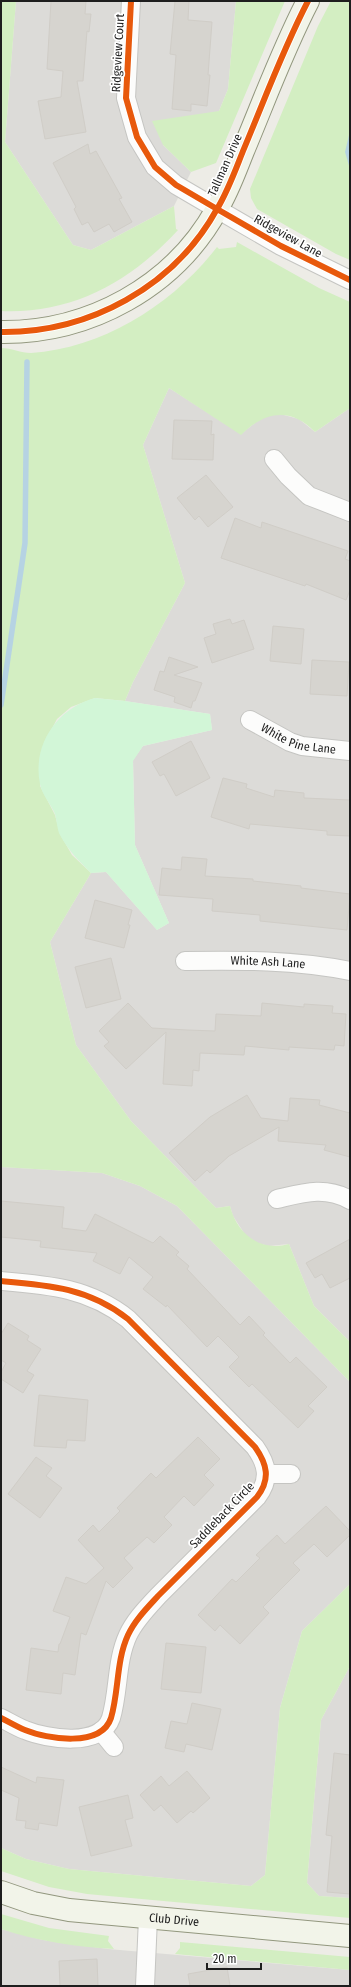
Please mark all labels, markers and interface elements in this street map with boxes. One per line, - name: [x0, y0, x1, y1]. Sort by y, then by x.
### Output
- street label: Ridgeview Court: [109, 13, 127, 93]
- street label: Tallman Drive: [205, 132, 245, 198]
- street label: Ridgeview Lane: [252, 212, 325, 260]
- street label: White Pine Lane: [259, 720, 337, 756]
- street label: White Ash Lane: [230, 954, 306, 971]
- street label: Saddleback Circle: [187, 1479, 257, 1551]
- street label: Club Drive: [148, 1910, 200, 1929]
- scale bar: [207, 1945, 261, 1971]
- text: 20 m: [213, 1952, 237, 1966]

